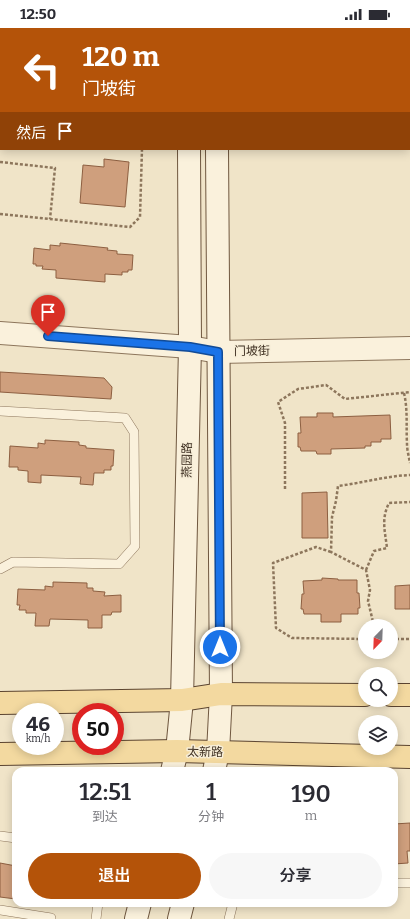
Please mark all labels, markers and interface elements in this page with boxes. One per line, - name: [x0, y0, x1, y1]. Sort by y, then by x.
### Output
- text: 12:50: [20, 5, 56, 23]
- text: 120 m: [82, 40, 159, 73]
- icon: left: [16, 44, 68, 96]
- text: 门坡街: [82, 78, 136, 100]
- icon: arrive: [54, 120, 76, 142]
- text: 然后: [16, 124, 46, 142]
- pin: [31, 295, 65, 336]
- icon: arrive: [37, 301, 59, 323]
- street label: 门坡街: [234, 344, 270, 358]
- street label: 燕园路: [180, 442, 194, 478]
- north arrow: [358, 619, 398, 659]
- map controls: [358, 619, 398, 755]
- position arrow: [199, 626, 241, 668]
- button: search: [358, 667, 398, 707]
- speed limit sign: 50: [72, 703, 124, 755]
- text: 46: [26, 712, 50, 736]
- button: layers: [358, 715, 398, 755]
- text: km/h: [26, 733, 50, 745]
- street label: 太新路: [187, 745, 223, 759]
- text: 12:51: [79, 778, 131, 806]
- text: 1: [206, 778, 216, 806]
- text: 190: [291, 780, 331, 808]
- text: m: [305, 808, 317, 823]
- text: 到达: [92, 809, 118, 824]
- text: 分钟: [198, 809, 224, 824]
- button: 退出: [28, 853, 201, 899]
- button: 分享: [209, 853, 382, 899]

